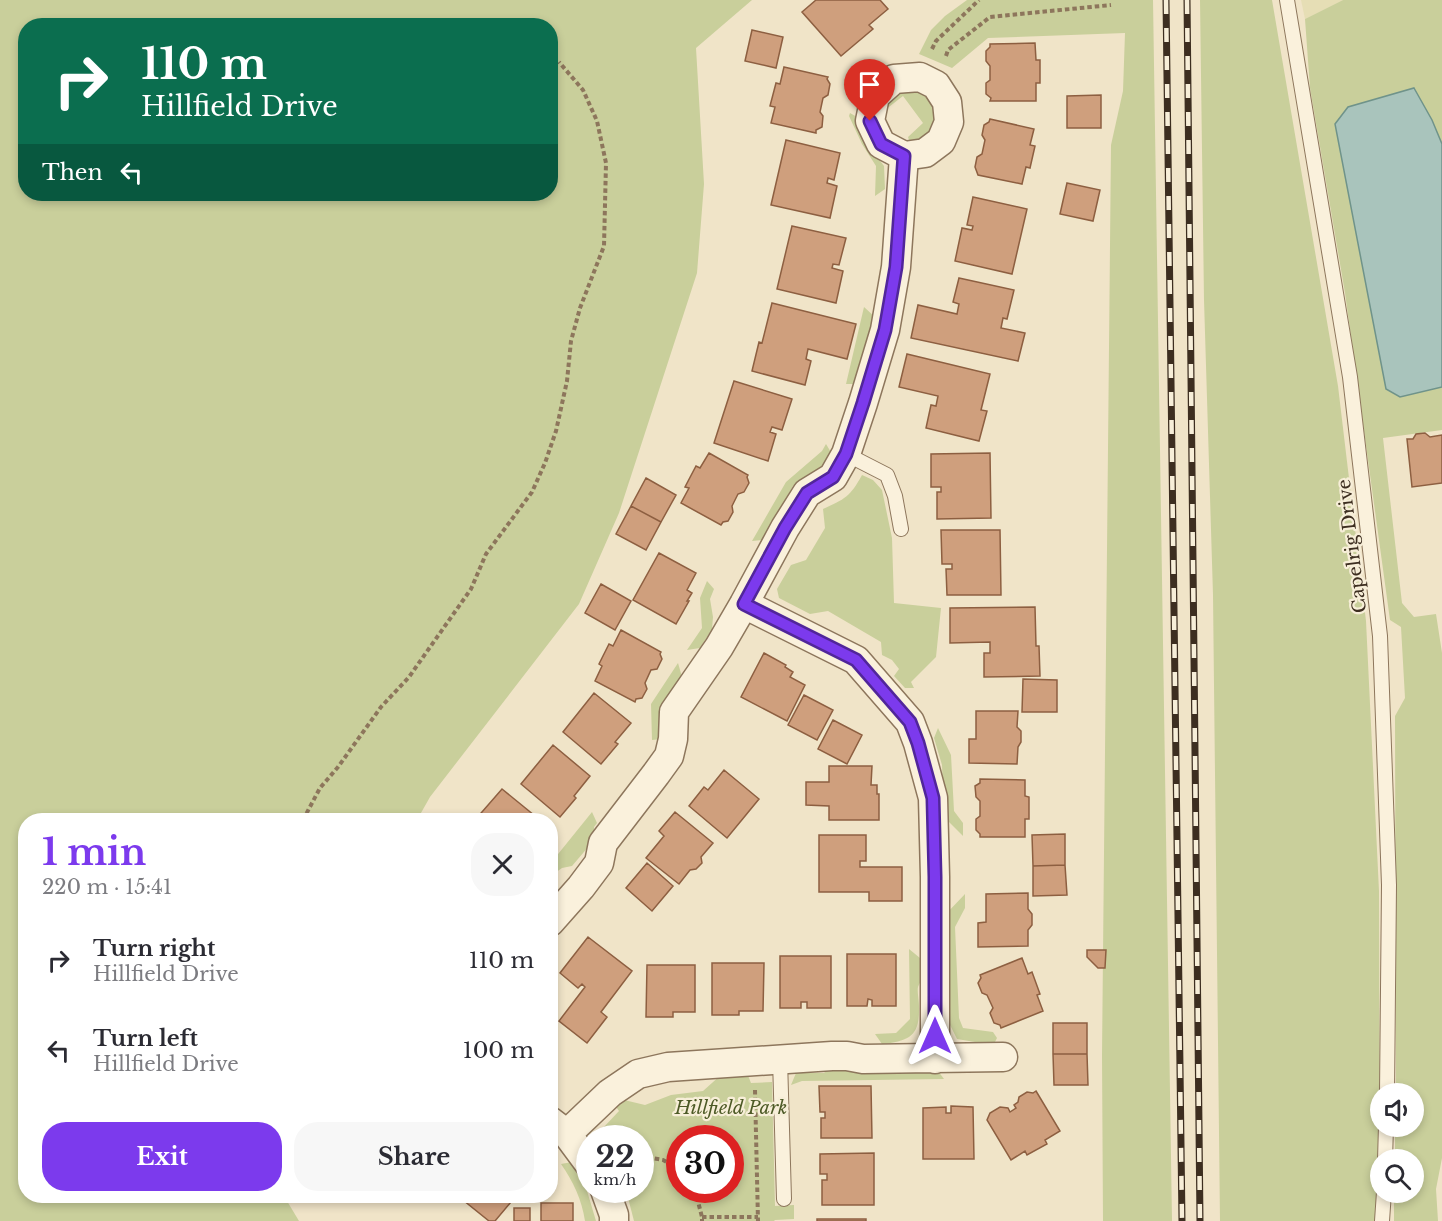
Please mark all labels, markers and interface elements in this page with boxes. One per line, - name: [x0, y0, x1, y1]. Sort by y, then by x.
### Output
- text: 110 m: [141, 38, 267, 90]
- icon: right: [42, 42, 120, 120]
- pin: [844, 59, 895, 121]
- icon: arrive: [853, 68, 886, 101]
- text: Hillfield Drive: [141, 90, 338, 123]
- icon: left: [115, 156, 148, 189]
- text: Then: [42, 159, 103, 186]
- street label: Capelrig Drive: [1333, 478, 1371, 614]
- text: 1 min: [42, 830, 146, 875]
- button: close: [471, 833, 534, 896]
- text: 220 m · 15:41: [42, 875, 172, 899]
- text: Turn right: [93, 935, 215, 962]
- icon: right: [42, 944, 75, 977]
- text: 110 m: [469, 947, 534, 974]
- text: Hillfield Drive: [93, 962, 239, 986]
- position arrow: [903, 1004, 967, 1068]
- text: Turn left: [93, 1025, 198, 1052]
- icon: left: [42, 1034, 75, 1067]
- text: 100 m: [463, 1037, 534, 1064]
- text: Hillfield Drive: [93, 1052, 239, 1076]
- map controls: [1370, 1083, 1424, 1203]
- button: sound: [1370, 1083, 1424, 1137]
- park label: Hillfield Park: [674, 1097, 787, 1119]
- button: Exit: [42, 1122, 282, 1191]
- button: Share: [294, 1122, 534, 1191]
- speed limit sign: 30: [666, 1125, 744, 1203]
- text: 22: [595, 1138, 635, 1175]
- button: search: [1370, 1149, 1424, 1203]
- text: km/h: [594, 1170, 636, 1189]

